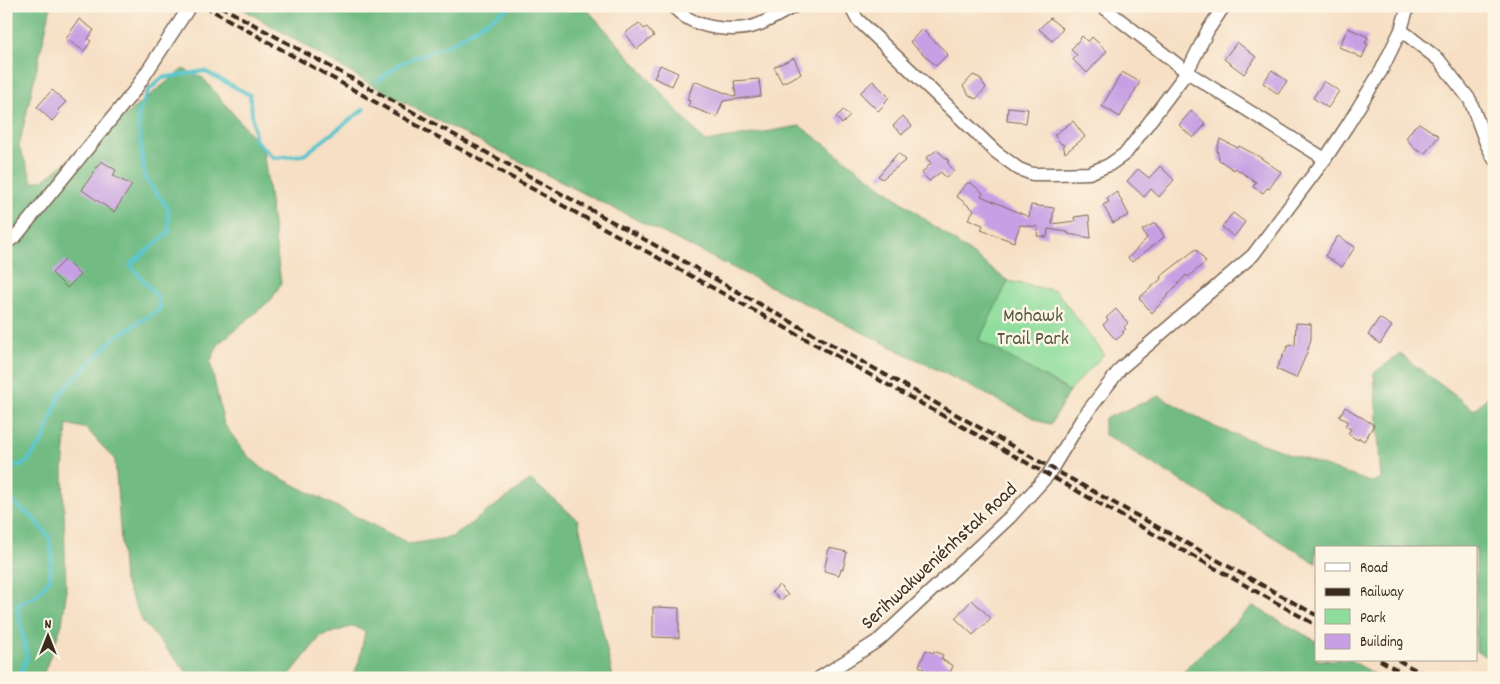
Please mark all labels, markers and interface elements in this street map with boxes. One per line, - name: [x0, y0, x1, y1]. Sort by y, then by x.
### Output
- park label: Mohawk Trail Park: [997, 303, 1069, 354]
- street label: Serihwakweniénhstak Road: [855, 477, 1025, 637]
- legend: [1315, 546, 1478, 662]
- text: Road: [1360, 558, 1388, 580]
- text: Railway: [1360, 582, 1404, 604]
- text: Park: [1360, 608, 1386, 630]
- north arrow: [22, 612, 72, 662]
- text: N: [45, 615, 52, 635]
- text: Building: [1360, 632, 1403, 654]

